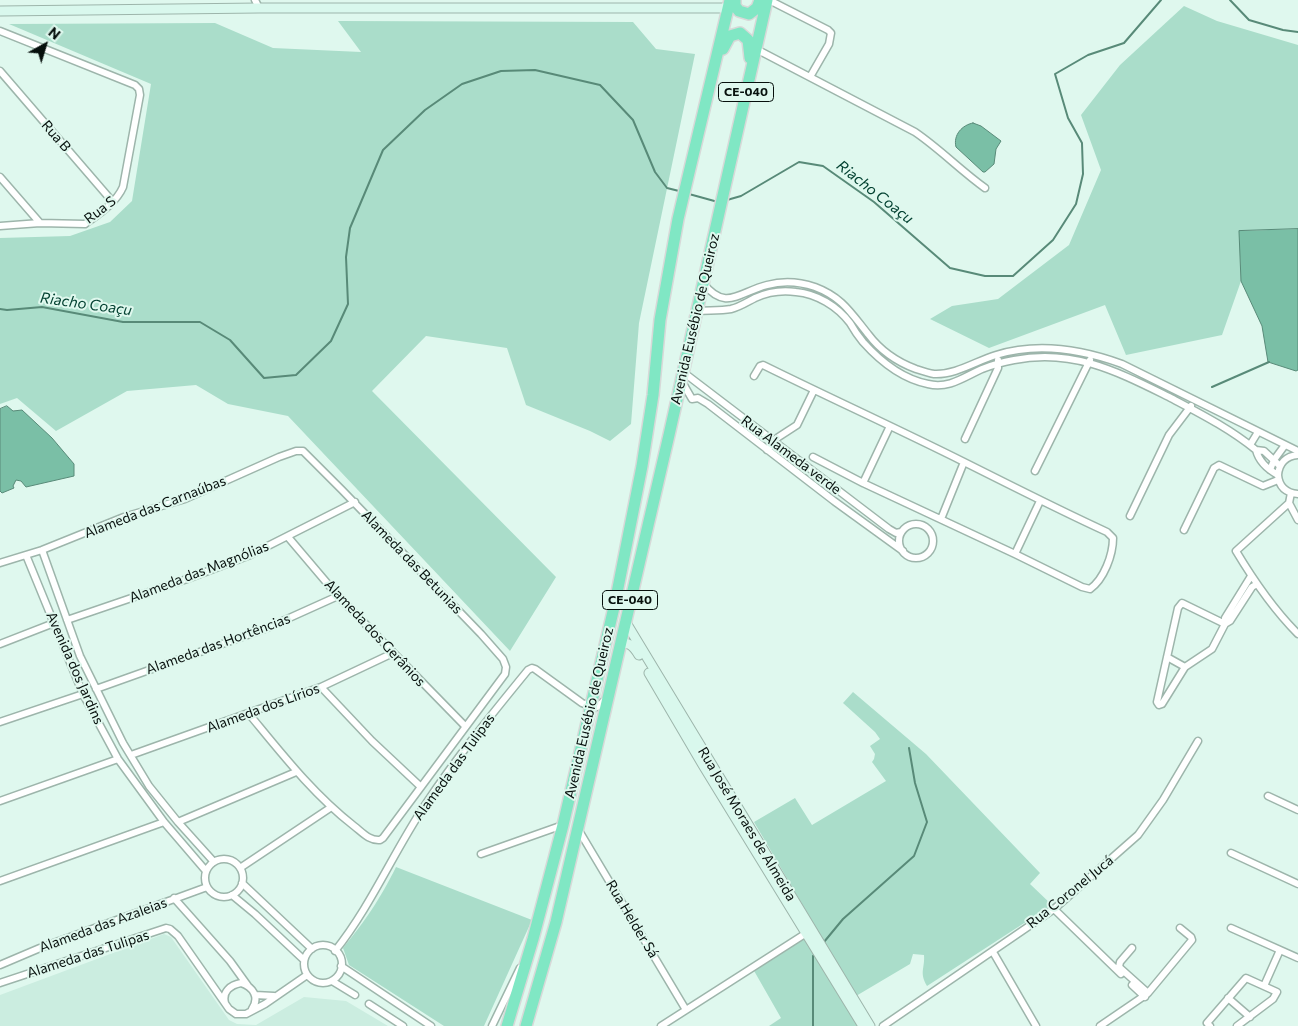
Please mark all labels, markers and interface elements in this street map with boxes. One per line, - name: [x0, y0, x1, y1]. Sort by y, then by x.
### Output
- north arrow: [20, 20, 70, 70]
- text: N: [45, 23, 64, 43]
- road number: CE-040: [718, 82, 774, 101]
- street label: Rua B: [38, 117, 74, 155]
- water label: Riacho Coaçu: [833, 156, 917, 228]
- street label: Rua S: [81, 193, 119, 227]
- street label: Avenida Eusébio de Queiroz: [667, 232, 723, 406]
- water label: Riacho Coaçu: [39, 289, 133, 319]
- street label: Rua Alameda verde: [738, 412, 844, 498]
- street label: Alameda das Carnaúbas: [82, 472, 228, 542]
- street label: Alameda das Betunias: [358, 507, 466, 617]
- street label: Alameda das Magnólias: [127, 538, 271, 606]
- street label: Alameda dos Gerânios: [321, 576, 429, 690]
- road number: CE-040: [602, 590, 658, 610]
- street label: Avenida dos Jardins: [43, 609, 107, 727]
- street label: Alameda das Hortências: [144, 610, 292, 678]
- street label: Avenida Eusébio de Queiroz: [561, 626, 617, 800]
- street label: Alameda dos Lírios: [204, 680, 322, 736]
- street label: Alameda das Tulipas: [410, 711, 498, 823]
- street label: Rua José Moraes de Almeida: [694, 744, 800, 904]
- street label: Rua Coronel Jucá: [1023, 852, 1117, 932]
- street label: Rua Helder Sá: [602, 877, 662, 961]
- street label: Alameda das Azaleias: [37, 894, 169, 956]
- street label: Alameda das Tulipas: [25, 926, 151, 982]

